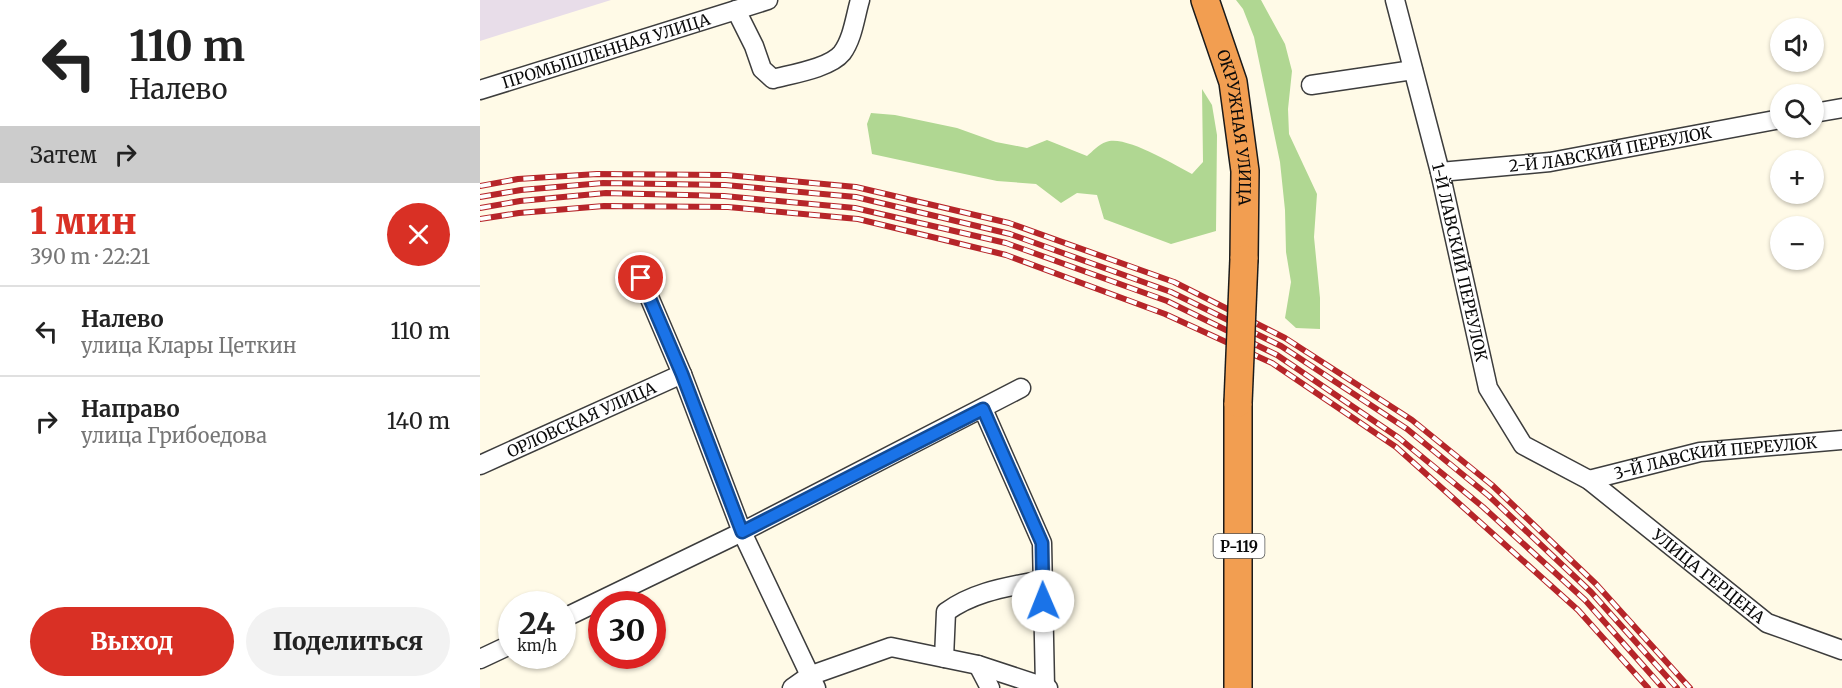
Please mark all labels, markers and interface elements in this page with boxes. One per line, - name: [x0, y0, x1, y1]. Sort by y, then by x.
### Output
- street label: ПРОМЫШЛЕННАЯ УЛИЦА: [500, 9, 713, 92]
- map controls: [1770, 18, 1824, 270]
- button: sound: [1770, 18, 1824, 72]
- text: 110 m: [129, 20, 245, 72]
- icon: left: [30, 24, 108, 102]
- street label: ОКРУЖНАЯ УЛИЦА: [1213, 47, 1255, 207]
- text: Налево: [129, 72, 227, 106]
- button: search: [1770, 84, 1824, 138]
- street label: 2-Й ЛАВСКИЙ ПЕРЕУЛОК: [1508, 122, 1714, 176]
- icon: right: [109, 138, 142, 171]
- text: Затем: [30, 141, 97, 169]
- button: +: [1770, 150, 1824, 204]
- street label: 1-Й ЛАВСКИЙ ПЕРЕУЛОК: [1428, 160, 1492, 364]
- text: 1 мин: [30, 199, 137, 244]
- button: close: [387, 203, 450, 266]
- button: −: [1770, 216, 1824, 270]
- text: 390 m · 22:21: [30, 244, 150, 269]
- pin: [615, 252, 666, 303]
- icon: arrive: [624, 261, 657, 294]
- text: Налево: [81, 305, 164, 333]
- icon: left: [30, 315, 63, 348]
- text: 110 m: [391, 317, 450, 345]
- text: улица Клары Цеткин: [81, 333, 296, 358]
- street label: ОРЛОВСКАЯ УЛИЦА: [504, 377, 659, 462]
- text: Направо: [81, 395, 180, 423]
- icon: right: [30, 405, 63, 438]
- text: 140 m: [387, 407, 450, 435]
- text: улица Грибоедова: [81, 423, 267, 448]
- street label: 3-Й ЛАВСКИЙ ПЕРЕУЛОК: [1612, 432, 1818, 483]
- street label: УЛИЦА ГЕРЦЕНА: [1647, 524, 1770, 628]
- road number: Р-119: [1214, 534, 1264, 558]
- position arrow: [1011, 569, 1075, 633]
- speed limit sign: 30: [588, 591, 666, 669]
- text: 24: [519, 604, 555, 642]
- button: Выход: [30, 607, 234, 676]
- button: Поделиться: [246, 607, 450, 676]
- text: km/h: [517, 636, 557, 655]

